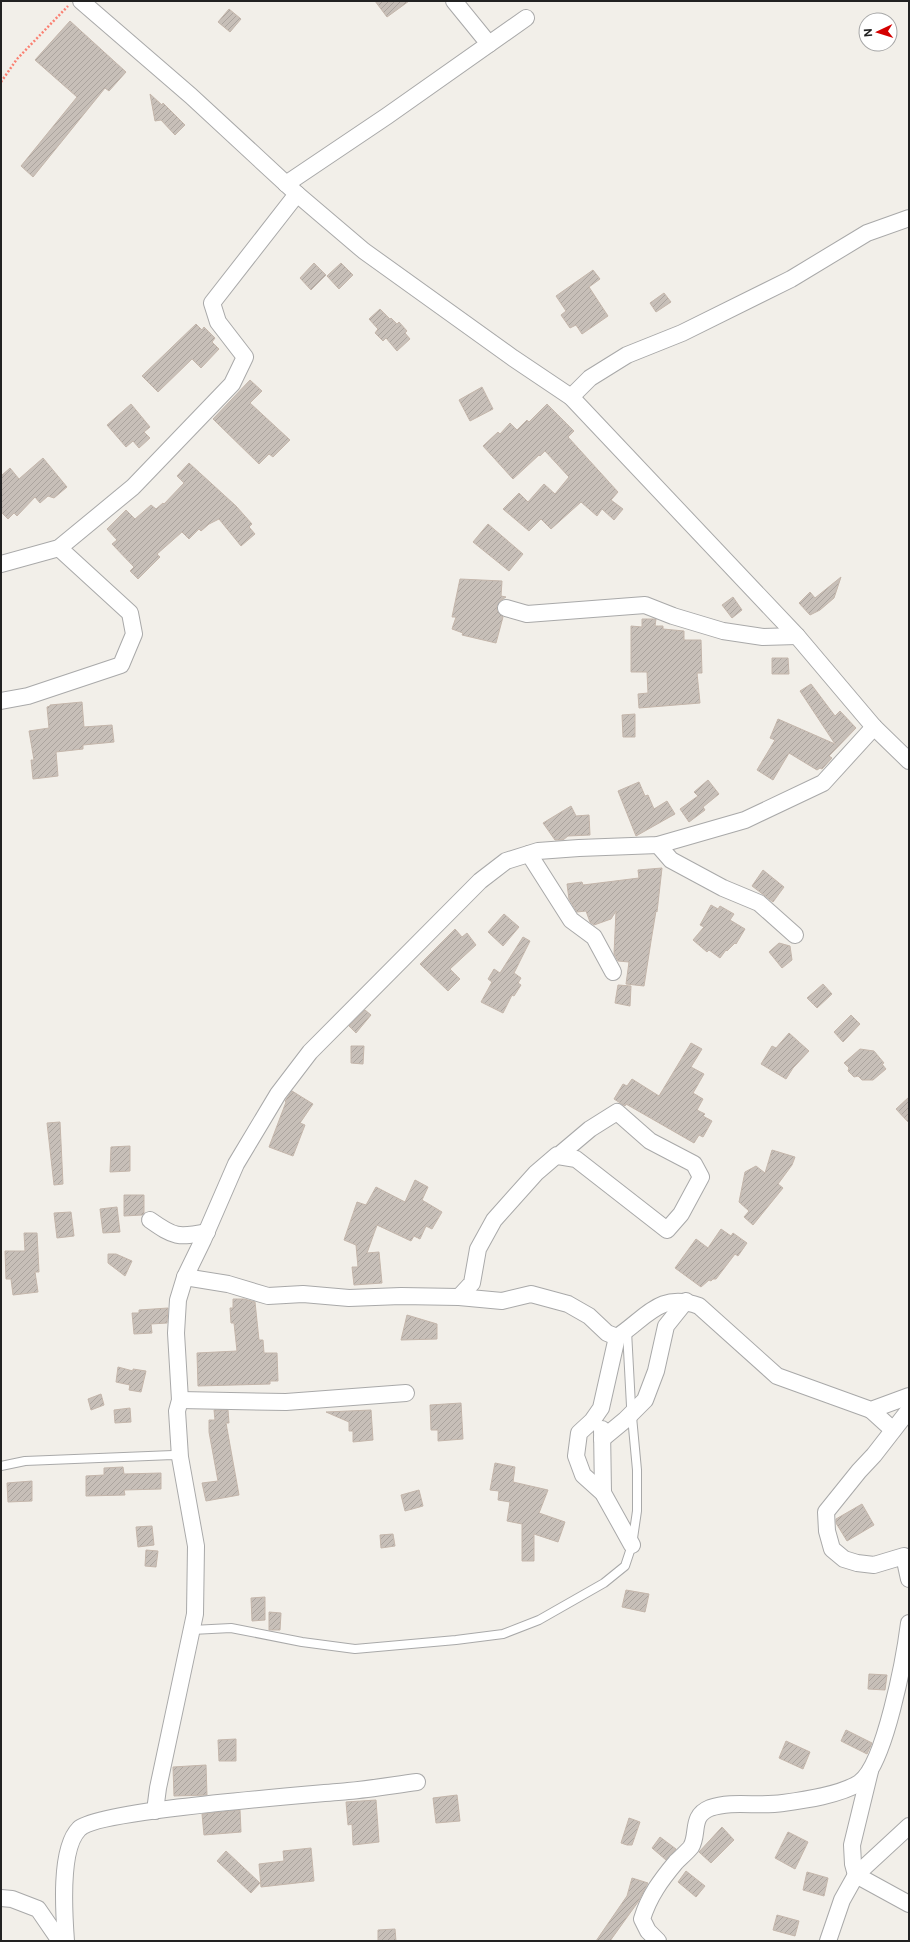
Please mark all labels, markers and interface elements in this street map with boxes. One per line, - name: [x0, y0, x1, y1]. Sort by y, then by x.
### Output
- north arrow: [858, 12, 898, 52]
- text: N: [862, 28, 874, 37]

